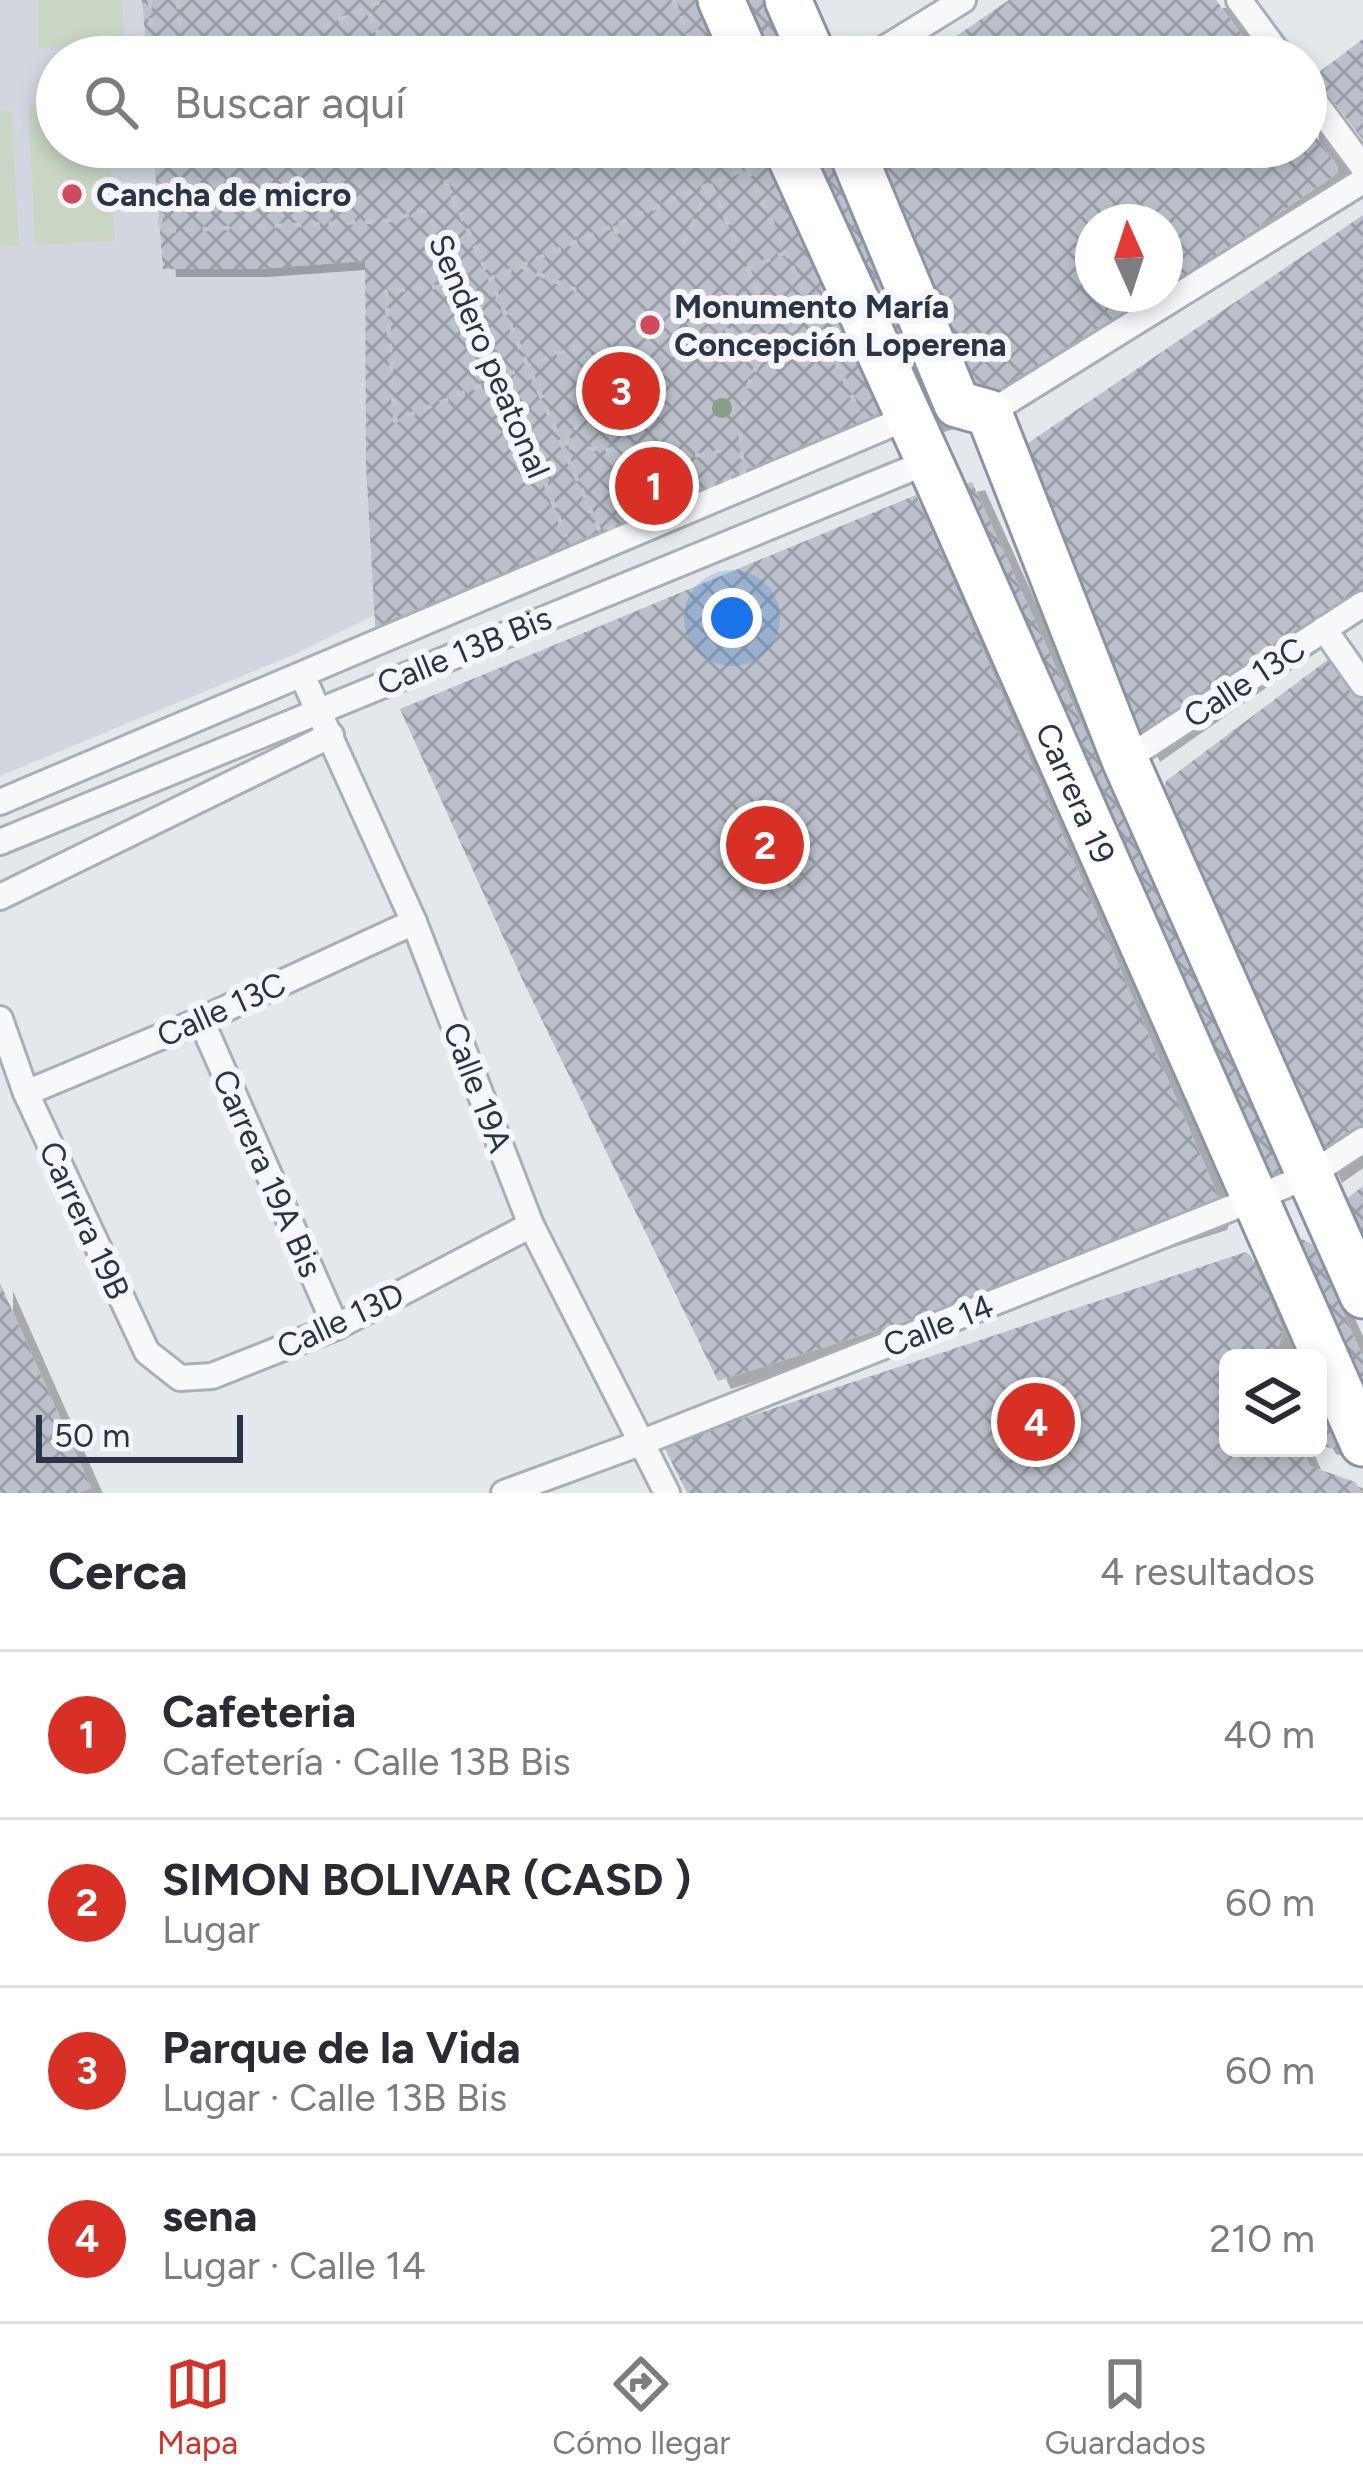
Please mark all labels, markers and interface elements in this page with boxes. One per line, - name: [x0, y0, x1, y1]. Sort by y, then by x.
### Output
- search box: [36, 36, 1327, 168]
- icon: search: [78, 69, 144, 135]
- text: Buscar aquí: [174, 75, 406, 129]
- place label: Cancha de micro: [96, 175, 351, 214]
- marker: Cancha de micro: [59, 181, 85, 207]
- north arrow: [1075, 204, 1183, 312]
- street label: Sendero peatonal: [421, 229, 558, 484]
- place label: Monumento María Concepción Loperena: [674, 287, 1007, 364]
- marker: Monumento María Concepción Loperena: [637, 312, 663, 338]
- pin: 3: [582, 346, 660, 436]
- pin: 1: [615, 441, 693, 531]
- your location: [702, 588, 762, 648]
- street label: Calle 13B Bis: [371, 598, 557, 703]
- street label: Calle 13C: [1176, 629, 1312, 736]
- street label: Carrera 19: [1027, 717, 1123, 869]
- pin: 2: [726, 800, 804, 890]
- street label: Calle 13C: [151, 964, 292, 1055]
- street label: Calle 19A: [435, 1017, 520, 1158]
- street label: Carrera 19A Bis: [204, 1063, 331, 1283]
- street label: Carrera 19B: [31, 1135, 138, 1305]
- street label: Calle 13D: [271, 1274, 410, 1367]
- street label: Calle 14: [877, 1286, 999, 1365]
- map controls: [1219, 1349, 1327, 1457]
- button: layers: [1219, 1349, 1327, 1457]
- pin: 4: [997, 1377, 1075, 1467]
- scale bar: [36, 1409, 243, 1462]
- text: 50 m: [54, 1416, 130, 1455]
- text: Cerca: [48, 1541, 188, 1602]
- text: 4 resultados: [1100, 1548, 1315, 1595]
- text: Cafeteria: [162, 1684, 356, 1738]
- text: 1: [79, 1711, 95, 1758]
- text: 40 m: [1223, 1711, 1315, 1758]
- text: Cafetería · Calle 13B Bis: [162, 1738, 571, 1785]
- text: SIMON BOLIVAR (CASD ): [162, 1852, 691, 1906]
- text: 2: [76, 1879, 98, 1926]
- text: 60 m: [1225, 1879, 1315, 1926]
- text: Lugar: [162, 1906, 260, 1953]
- text: Parque de la Vida: [162, 2020, 521, 2074]
- text: 3: [76, 2047, 98, 2094]
- text: 60 m: [1225, 2047, 1315, 2094]
- text: Lugar · Calle 13B Bis: [162, 2074, 507, 2121]
- text: sena: [162, 2188, 257, 2242]
- text: 4: [75, 2215, 99, 2262]
- text: 210 m: [1209, 2215, 1315, 2262]
- text: Lugar · Calle 14: [162, 2242, 426, 2289]
- tab: Mapa: [157, 2351, 238, 2462]
- tab: Cómo llegar: [552, 2351, 730, 2462]
- tab: Guardados: [1044, 2351, 1206, 2462]

